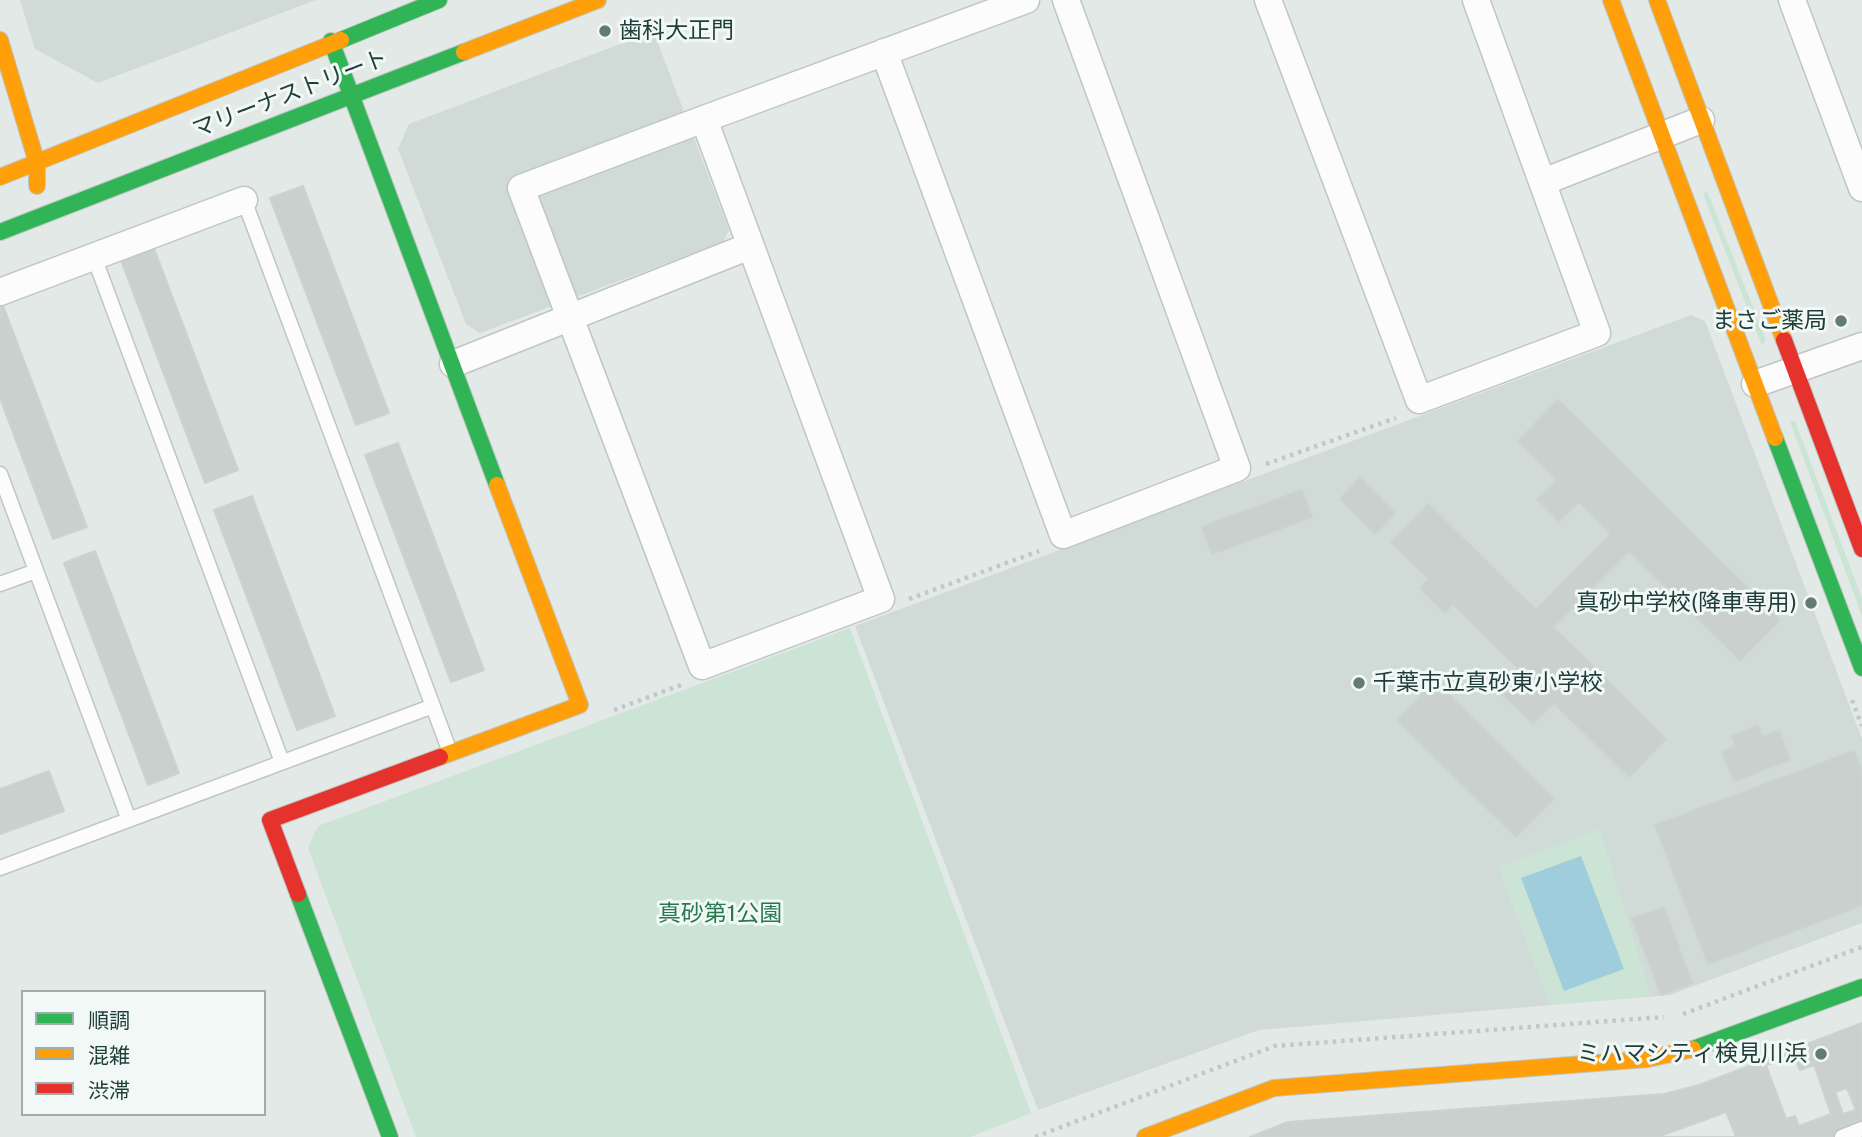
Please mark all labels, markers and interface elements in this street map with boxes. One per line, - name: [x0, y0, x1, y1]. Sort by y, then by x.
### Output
- place label: 歯科大正門: [619, 17, 734, 45]
- marker: 歯科大正門: [597, 23, 613, 39]
- street label: マリーナストリート: [188, 44, 392, 144]
- place label: まさご薬局: [1712, 307, 1827, 335]
- marker: まさご薬局: [1833, 313, 1849, 329]
- place label: 真砂中学校(降車専用): [1576, 589, 1797, 617]
- marker: 真砂中学校(降車専用): [1803, 595, 1819, 611]
- place label: 千葉市立真砂東小学校: [1373, 669, 1603, 697]
- marker: 千葉市立真砂東小学校: [1351, 675, 1367, 691]
- park label: 真砂第1公園: [658, 900, 782, 928]
- legend: [21, 990, 266, 1116]
- text: 順調: [88, 1008, 130, 1033]
- place label: ミハマシティ検見川浜: [1577, 1040, 1807, 1068]
- text: 混雑: [88, 1043, 130, 1068]
- marker: ミハマシティ検見川浜: [1813, 1046, 1829, 1062]
- text: 渋滞: [88, 1078, 130, 1103]

